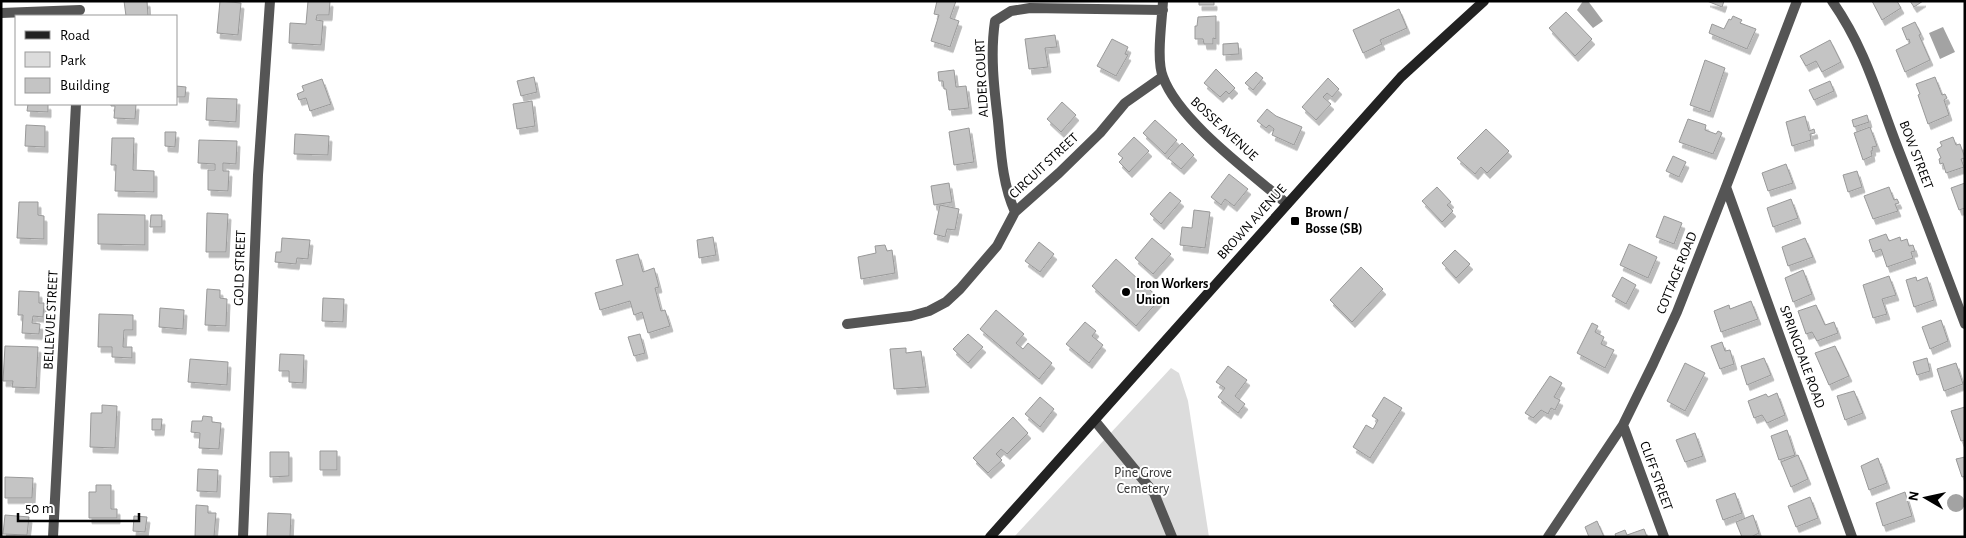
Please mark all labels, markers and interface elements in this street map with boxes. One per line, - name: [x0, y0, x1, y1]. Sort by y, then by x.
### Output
- legend: [15, 15, 178, 105]
- text: Road: [60, 28, 90, 43]
- street label: ALDER COURT: [973, 38, 991, 118]
- text: Park: [60, 53, 86, 68]
- text: Building: [60, 78, 110, 93]
- street label: BOSSE AVENUE: [1188, 94, 1260, 164]
- street label: BOW STREET: [1896, 119, 1936, 191]
- street label: CIRCUIT STREET: [1007, 131, 1081, 201]
- street label: BROWN AVENUE: [1215, 182, 1289, 262]
- place label: Brown / Bosse (SB): [1305, 206, 1363, 236]
- marker: Brown / Bosse (SB): [1289, 215, 1301, 227]
- street label: GOLD STREET: [232, 230, 248, 306]
- street label: COTTAGE ROAD: [1654, 230, 1700, 316]
- street label: BELLEVUE STREET: [41, 270, 61, 370]
- place label: Iron Workers Union: [1136, 277, 1208, 307]
- marker: Iron Workers Union: [1120, 286, 1132, 298]
- street label: SPRINGDALE ROAD: [1777, 304, 1827, 410]
- street label: CLIFF STREET: [1637, 439, 1675, 513]
- park label: Pine Grove Cemetery: [1114, 466, 1172, 496]
- north arrow: [1901, 473, 1951, 523]
- scale bar: [18, 490, 139, 522]
- text: N: [1906, 490, 1922, 502]
- text: 50 m: [25, 501, 54, 516]

